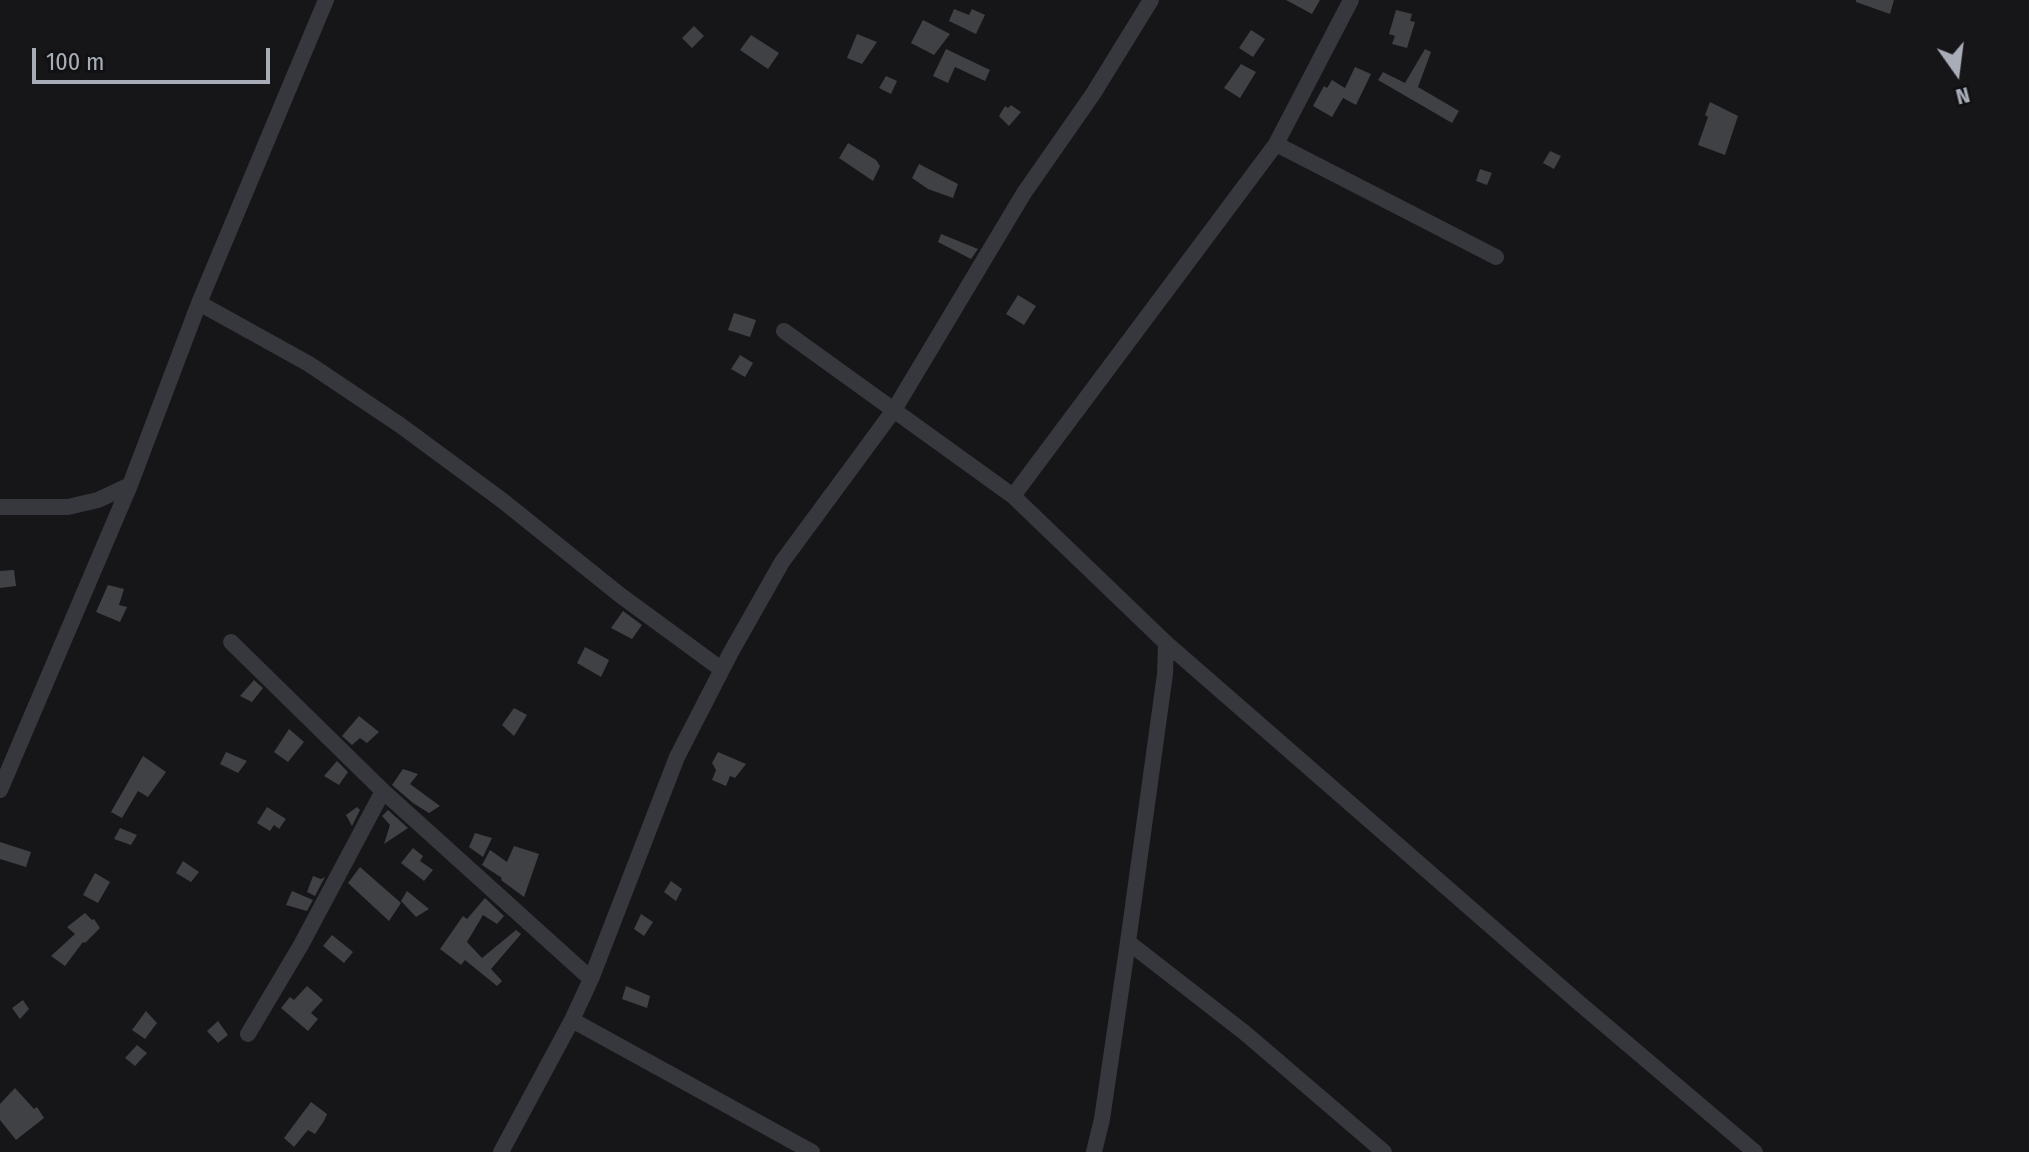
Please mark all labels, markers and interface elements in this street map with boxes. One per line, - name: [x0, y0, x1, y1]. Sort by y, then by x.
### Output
- scale bar: [36, 32, 274, 82]
- north arrow: [1917, 32, 1997, 112]
- text: 100 m: [46, 48, 104, 76]
- text: N: [1953, 81, 1973, 110]

